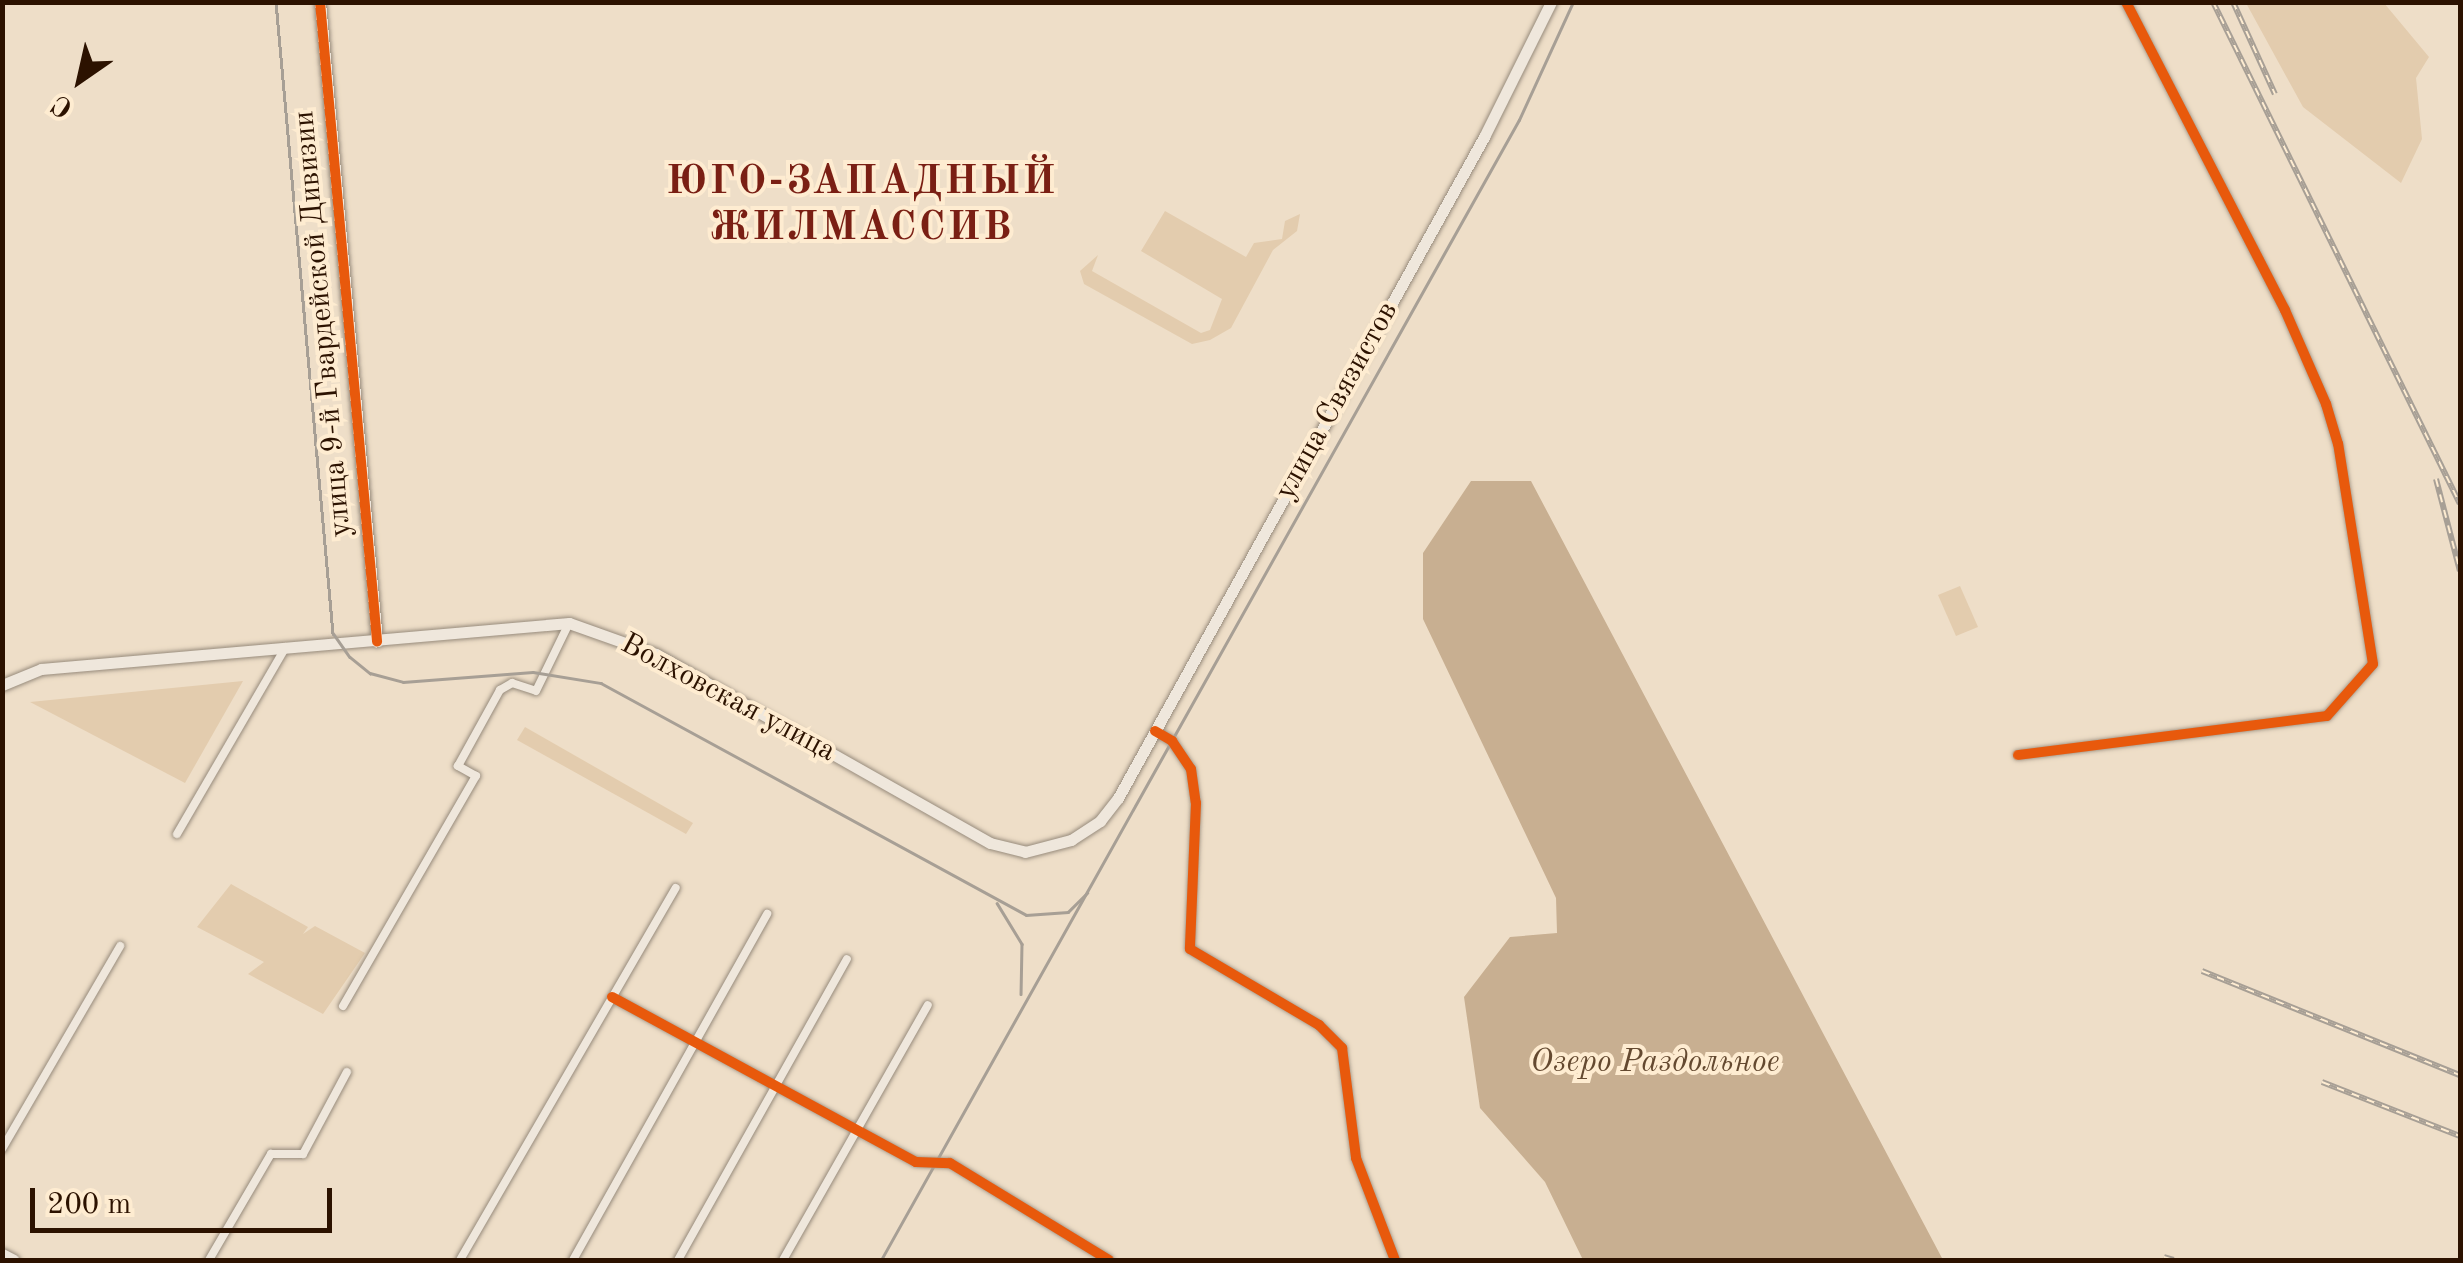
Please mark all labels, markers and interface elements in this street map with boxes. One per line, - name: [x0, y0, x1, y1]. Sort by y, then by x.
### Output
- north arrow: [30, 30, 130, 130]
- text: С: [48, 88, 79, 122]
- street label: улица 9-й Гвардейской Дивизии: [286, 109, 360, 539]
- district label: ЮГО-ЗАПАДНЫЙ ЖИЛМАССИВ: [666, 159, 1058, 253]
- street label: улица Связистов: [1268, 296, 1406, 506]
- street label: Волховская улица: [614, 626, 842, 770]
- water label: Озеро Раздольное: [1530, 1044, 1780, 1082]
- scale bar: [35, 1168, 338, 1230]
- text: 200 m: [47, 1190, 131, 1220]

